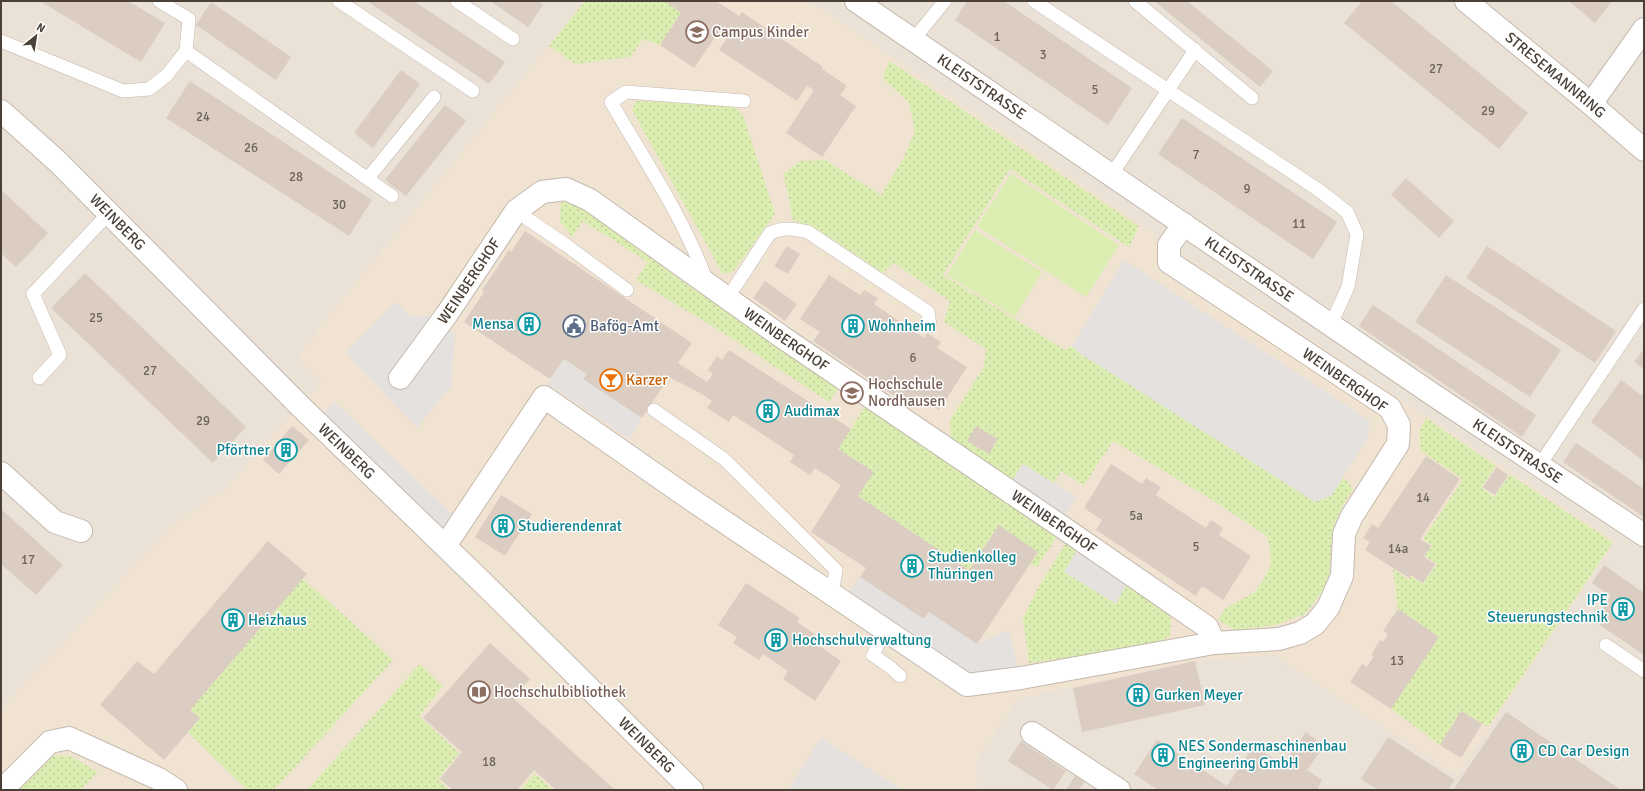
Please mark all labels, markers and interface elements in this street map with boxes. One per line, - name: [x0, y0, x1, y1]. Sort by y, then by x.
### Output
- north arrow: [16, 16, 56, 56]
- school or university icon: Campus Kinder: [684, 19, 710, 45]
- text: N: [34, 20, 47, 35]
- place label: Campus Kinder: [712, 23, 809, 41]
- street label: STRESEMANNRING: [1502, 28, 1609, 122]
- house number: 1: [993, 29, 1001, 45]
- house number: 3: [1039, 47, 1047, 63]
- street label: KLEISTSTRASSE: [934, 50, 1029, 123]
- house number: 27: [1429, 61, 1443, 77]
- house number: 5: [1091, 82, 1099, 98]
- house number: 29: [1481, 103, 1495, 119]
- house number: 24: [196, 109, 210, 125]
- house number: 26: [244, 140, 258, 156]
- house number: 7: [1192, 147, 1200, 163]
- house number: 28: [289, 169, 303, 185]
- house number: 9: [1243, 181, 1251, 197]
- street label: WEINBERG: [86, 190, 149, 254]
- house number: 30: [332, 197, 346, 213]
- house number: 11: [1292, 216, 1306, 232]
- street label: KLEISTSTRASSE: [1201, 233, 1297, 306]
- street label: WEINBERGHOF: [434, 235, 504, 328]
- street label: WEINBERGHOF: [740, 304, 833, 375]
- house number: 25: [89, 310, 103, 326]
- building icon: Mensa: [516, 311, 542, 337]
- public building icon: Bafög-Amt: [561, 313, 587, 339]
- building icon: Wohnheim: [840, 313, 866, 339]
- place label: Mensa: [472, 315, 514, 333]
- place label: Bafög-Amt: [590, 317, 659, 335]
- place label: Wohnheim: [868, 317, 936, 335]
- street label: WEINBERGHOF: [1299, 344, 1391, 416]
- house number: 6: [909, 350, 917, 366]
- house number: 27: [143, 363, 157, 379]
- bar icon: Karzer: [598, 367, 624, 393]
- place label: Karzer: [626, 371, 668, 389]
- place label: Hochschule Nordhausen: [868, 375, 946, 410]
- school or university icon: Hochschule Nordhausen: [839, 380, 865, 406]
- building icon: Audimax: [755, 398, 781, 424]
- place label: Audimax: [784, 402, 840, 420]
- house number: 29: [196, 413, 210, 429]
- street label: KLEISTSTRASSE: [1469, 415, 1566, 487]
- street label: WEINBERG: [315, 420, 379, 483]
- building icon: Pförtner: [273, 437, 299, 463]
- place label: Pförtner: [216, 441, 270, 459]
- street label: WEINBERGHOF: [1008, 486, 1101, 557]
- house number: 14: [1416, 490, 1430, 506]
- house number: 5a: [1129, 508, 1143, 524]
- building icon: Studierendenrat: [490, 513, 516, 539]
- place label: Studierendenrat: [518, 517, 622, 535]
- house number: 5: [1192, 539, 1200, 555]
- house number: 14a: [1388, 541, 1408, 557]
- place label: Studienkolleg Thüringen: [928, 548, 1016, 583]
- house number: 17: [21, 552, 35, 568]
- building icon: Studienkolleg Thüringen: [899, 553, 925, 579]
- place label: IPE Steuerungstechnik: [1487, 591, 1608, 626]
- building icon: IPE Steuerungstechnik: [1610, 596, 1636, 622]
- building icon: Heizhaus: [220, 607, 246, 633]
- place label: Heizhaus: [248, 611, 307, 629]
- building icon: Hochschulverwaltung: [763, 627, 789, 653]
- place label: Hochschulverwaltung: [792, 631, 931, 649]
- house number: 13: [1390, 653, 1404, 669]
- library icon: Hochschulbibliothek: [466, 679, 492, 705]
- building icon: Gurken Meyer: [1125, 682, 1151, 708]
- place label: Hochschulbibliothek: [494, 683, 626, 701]
- place label: Gurken Meyer: [1154, 686, 1243, 704]
- street label: WEINBERG: [615, 713, 678, 777]
- place label: NES Sondermaschinenbau Engineering GmbH: [1178, 737, 1347, 772]
- building icon: CD Car Design: [1509, 738, 1535, 764]
- building icon: NES Sondermaschinenbau Engineering GmbH: [1150, 742, 1176, 768]
- place label: CD Car Design: [1538, 742, 1629, 760]
- house number: 18: [482, 754, 496, 770]

